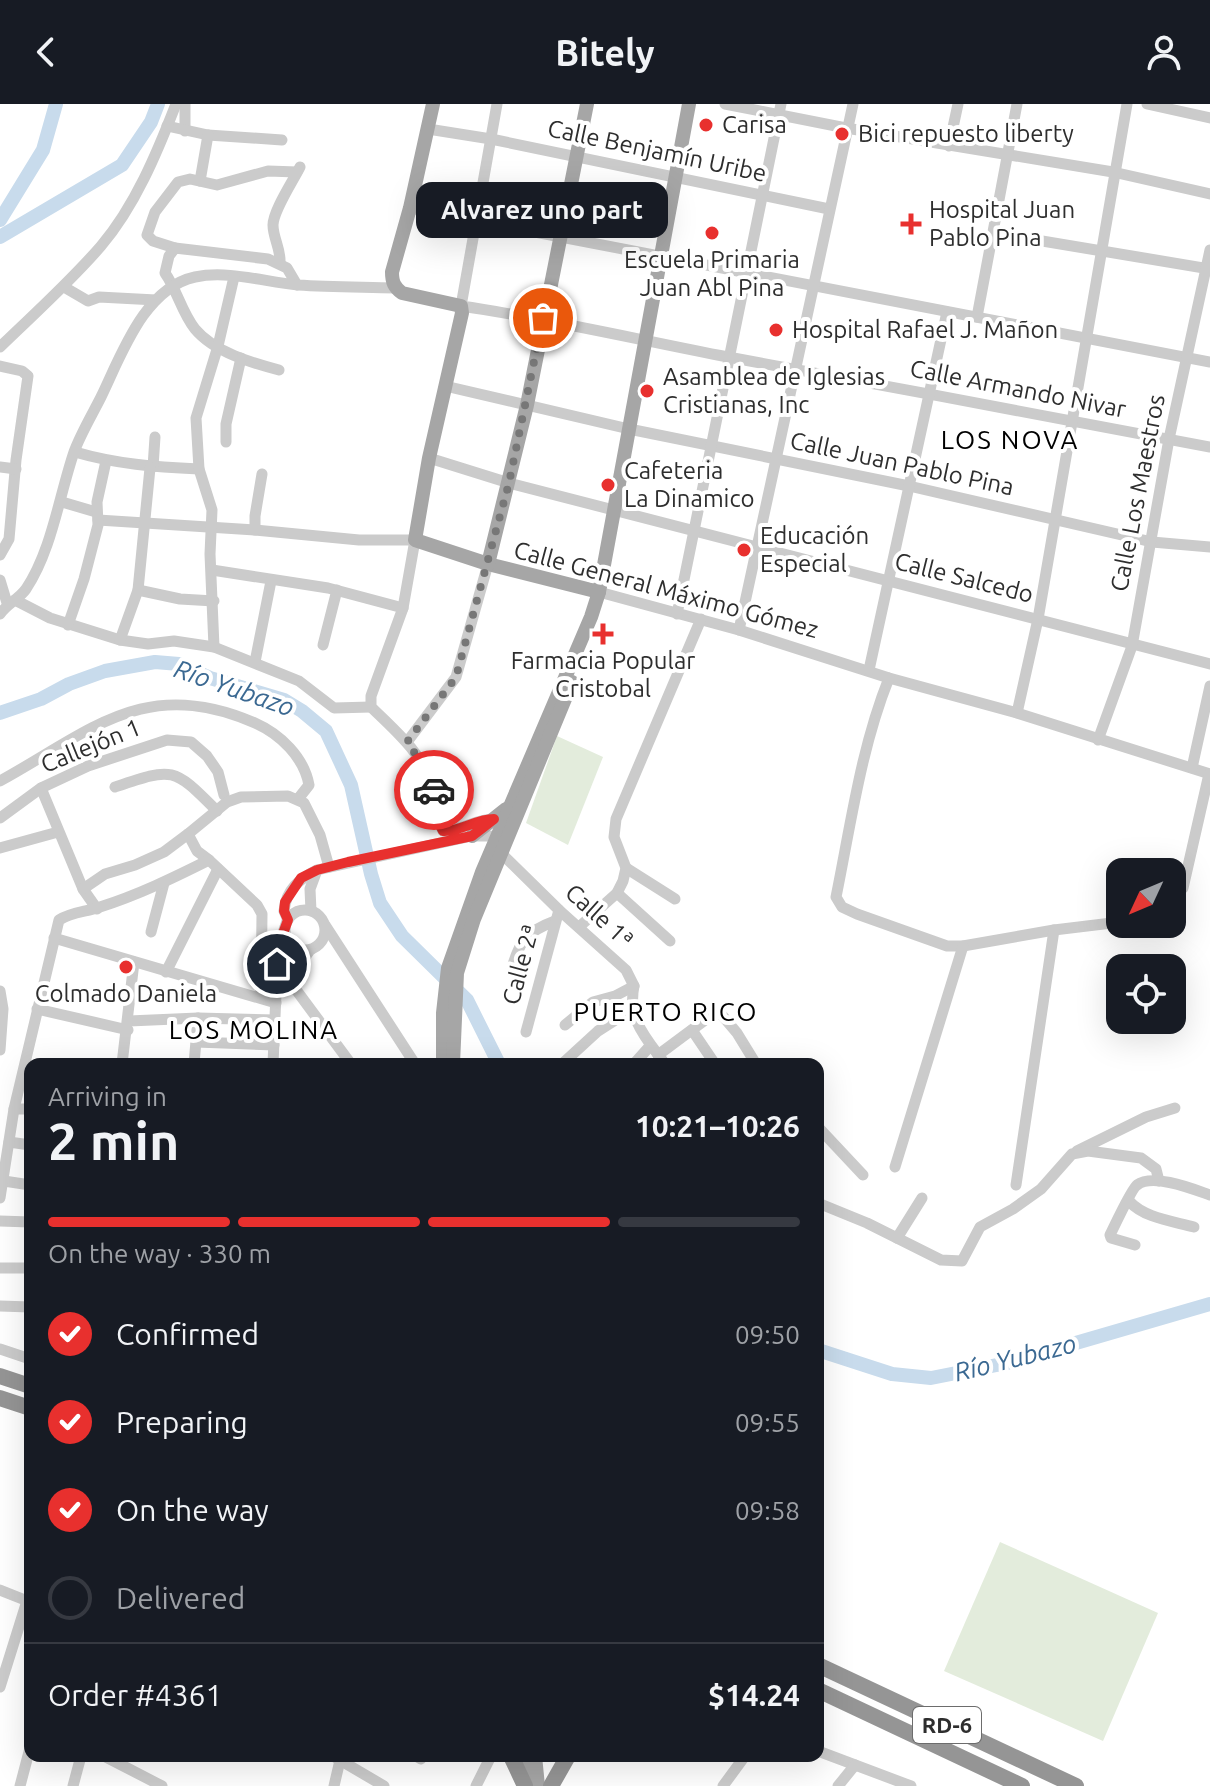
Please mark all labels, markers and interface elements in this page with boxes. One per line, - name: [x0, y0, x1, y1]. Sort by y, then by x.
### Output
- icon: back: [24, 30, 68, 74]
- icon: person: [1142, 30, 1186, 74]
- text: Bitely: [555, 32, 655, 73]
- place label: Carisa: [722, 111, 787, 138]
- street label: Calle Benjamín Uribe: [545, 114, 769, 187]
- marker: Carisa: [697, 116, 715, 134]
- place label: Bici repuesto liberty: [858, 120, 1074, 147]
- marker: Bici repuesto liberty: [833, 125, 851, 143]
- callout: Alvarez uno part: [417, 182, 669, 238]
- text: Alvarez uno part: [441, 195, 643, 224]
- place label: Hospital Juan Pablo Pina: [929, 196, 1075, 251]
- marker: Hospital Juan Pablo Pina: [900, 213, 922, 235]
- marker: Escuela Primaria Juan Abl Pina: [703, 224, 721, 242]
- place label: Escuela Primaria Juan Abl Pina: [624, 246, 800, 301]
- pin: [509, 284, 577, 352]
- icon: bag: [521, 296, 565, 340]
- place label: Hospital Rafael J. Mañon: [792, 316, 1058, 343]
- marker: Hospital Rafael J. Mañon: [767, 321, 785, 339]
- street label: Calle Armando Nivar: [908, 354, 1128, 423]
- place label: Asamblea de Iglesias Cristianas, Inc: [663, 363, 885, 418]
- marker: Asamblea de Iglesias Cristianas, Inc: [638, 382, 656, 400]
- street label: Calle Los Maestros: [1105, 392, 1170, 594]
- district label: LOS NOVA: [941, 425, 1079, 454]
- street label: Calle Juan Pablo Pina: [788, 427, 1016, 500]
- place label: Cafeteria La Dinamico: [624, 457, 755, 512]
- marker: Cafeteria La Dinamico: [599, 476, 617, 494]
- place label: Educación Especial: [760, 522, 869, 577]
- street label: Calle General Máximo Gómez: [511, 536, 821, 643]
- marker: Educación Especial: [735, 541, 753, 559]
- street label: Calle Salcedo: [892, 547, 1036, 608]
- marker: Farmacia Popular Cristobal: [594, 625, 612, 643]
- place label: Farmacia Popular Cristobal: [511, 647, 695, 702]
- water label: Río Yubazo: [171, 654, 298, 722]
- street label: Callejón 1: [37, 713, 145, 778]
- courier: [394, 750, 474, 830]
- icon: car: [412, 768, 456, 812]
- north arrow: [1106, 858, 1186, 938]
- map controls: [1106, 858, 1186, 1034]
- street label: Calle 1ª: [560, 878, 639, 953]
- street label: Calle 2ª: [497, 922, 544, 1008]
- pin: [243, 930, 311, 998]
- icon: home: [255, 942, 299, 986]
- button: locate: [1106, 954, 1186, 1034]
- marker: Colmado Daniela: [117, 958, 135, 976]
- place label: Colmado Daniela: [35, 980, 217, 1007]
- district label: PUERTO RICO: [574, 997, 758, 1026]
- district label: LOS MOLINA: [169, 1015, 339, 1044]
- text: Arriving in: [48, 1082, 167, 1111]
- text: 10:21–10:26: [635, 1109, 800, 1143]
- text: 2 min: [48, 1112, 179, 1170]
- text: On the way · 330 m: [48, 1239, 271, 1268]
- icon: check: [48, 1312, 92, 1356]
- text: Confirmed: [116, 1317, 259, 1351]
- text: 09:50: [735, 1320, 800, 1349]
- water label: Río Yubazo: [951, 1328, 1079, 1387]
- icon: check: [48, 1400, 92, 1444]
- text: Preparing: [116, 1405, 248, 1439]
- text: 09:55: [735, 1408, 800, 1437]
- icon: check: [48, 1488, 92, 1532]
- text: On the way: [116, 1493, 269, 1527]
- text: 09:58: [735, 1496, 800, 1525]
- text: Delivered: [116, 1581, 245, 1615]
- text: Order #4361: [48, 1678, 222, 1712]
- text: $14.24: [708, 1678, 800, 1712]
- road number: RD-6: [913, 1707, 981, 1743]

